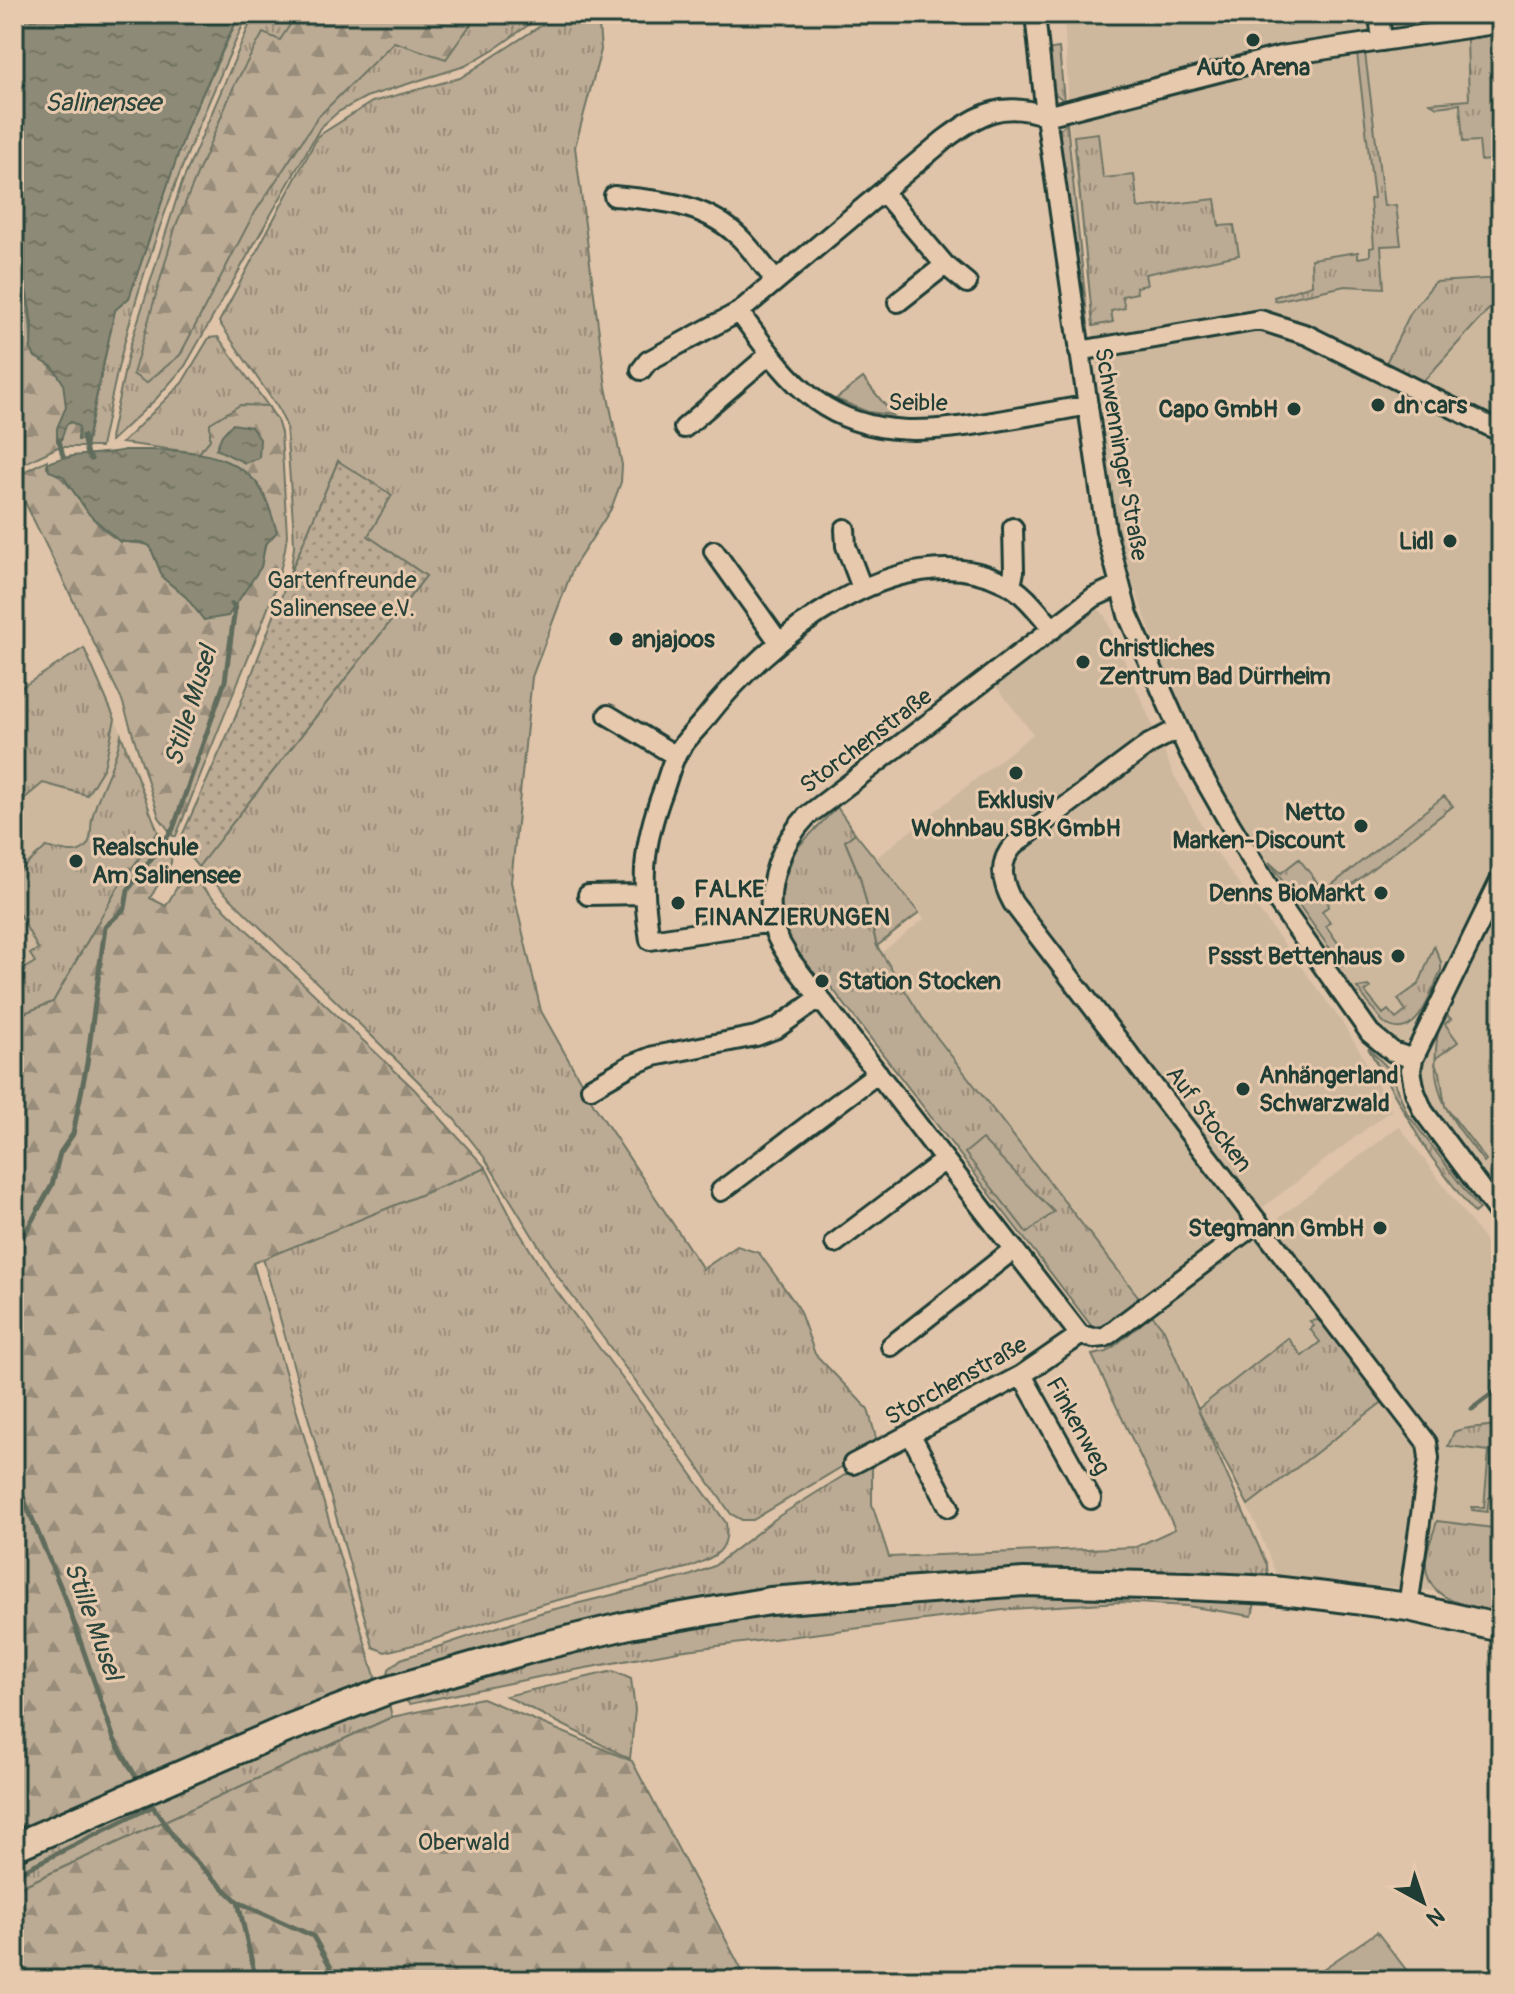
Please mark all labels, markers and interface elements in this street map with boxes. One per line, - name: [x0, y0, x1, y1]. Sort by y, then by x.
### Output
- marker: Auto Arena: [1244, 31, 1262, 49]
- place label: Auto Arena: [1196, 53, 1310, 82]
- water label: Salinensee: [45, 87, 163, 119]
- street label: Schwenninger Straße: [1088, 345, 1154, 563]
- street label: Seible: [888, 388, 948, 418]
- place label: dn cars: [1394, 391, 1467, 420]
- place label: Capo GmbH: [1158, 395, 1278, 424]
- marker: dn cars: [1369, 396, 1387, 414]
- marker: Capo GmbH: [1285, 400, 1303, 418]
- place label: Lidl: [1399, 527, 1434, 556]
- marker: Lidl: [1441, 532, 1459, 550]
- park label: Gartenfreunde Salinensee e.V.: [267, 566, 417, 623]
- place label: anjajoos: [632, 625, 715, 654]
- marker: anjajoos: [607, 630, 625, 648]
- place label: Christliches Zentrum Bad Dürrheim: [1099, 634, 1331, 691]
- water label: Stille Musel: [158, 640, 225, 770]
- marker: Christliches Zentrum Bad Dürrheim: [1074, 653, 1092, 671]
- street label: Storchenstraße: [794, 682, 938, 800]
- marker: Exklusiv Wohnbau SBK GmbH: [1007, 764, 1025, 782]
- place label: Exklusiv Wohnbau SBK GmbH: [911, 786, 1121, 843]
- place label: Netto Marken-Discount: [1173, 798, 1346, 855]
- marker: Netto Marken-Discount: [1352, 817, 1370, 835]
- place label: Realschule Am Salinensee: [92, 833, 242, 890]
- marker: Realschule Am Salinensee: [67, 852, 85, 870]
- place label: FALKE FINANZIERUNGEN: [694, 875, 890, 932]
- place label: Denns BioMarkt: [1209, 879, 1366, 908]
- marker: Denns BioMarkt: [1372, 884, 1390, 902]
- marker: FALKE FINANZIERUNGEN: [669, 894, 687, 912]
- place label: Pssst Bettenhaus: [1207, 942, 1382, 971]
- marker: Pssst Bettenhaus: [1389, 947, 1407, 965]
- place label: Station Stocken: [838, 967, 1001, 996]
- marker: Station Stocken: [813, 972, 831, 990]
- street label: Auf Stocken: [1160, 1060, 1258, 1178]
- place label: Anhängerland Schwarzwald: [1259, 1061, 1398, 1118]
- marker: Anhängerland Schwarzwald: [1234, 1080, 1252, 1098]
- place label: Stegmann GmbH: [1188, 1214, 1364, 1243]
- marker: Stegmann GmbH: [1371, 1219, 1389, 1237]
- street label: Storchenstraße: [880, 1330, 1032, 1432]
- street label: Finkenweg: [1039, 1372, 1117, 1480]
- water label: Stille Musel: [57, 1557, 130, 1687]
- park label: Oberwald: [418, 1828, 510, 1857]
- north arrow: [1383, 1862, 1463, 1942]
- text: N: [1420, 1901, 1450, 1932]

